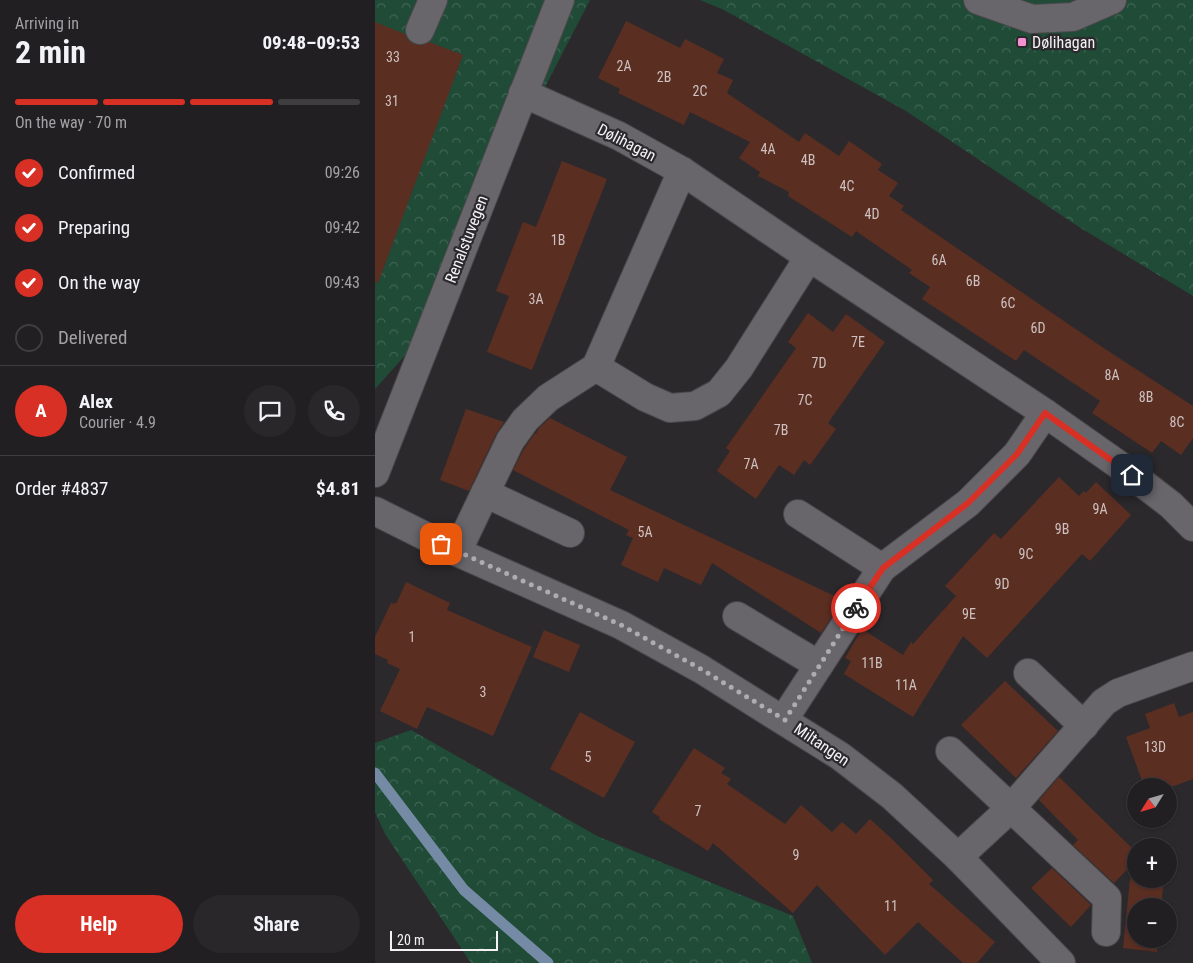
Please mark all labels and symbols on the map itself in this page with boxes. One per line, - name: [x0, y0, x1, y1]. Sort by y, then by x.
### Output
- place label: Dølihagan: [1032, 33, 1095, 52]
- marker: Dølihagan: [1016, 36, 1028, 48]
- house number: 33: [386, 49, 400, 65]
- house number: 2A: [617, 58, 631, 74]
- house number: 2B: [657, 69, 671, 85]
- house number: 2C: [693, 83, 707, 99]
- house number: 31: [385, 93, 399, 109]
- street label: Dølihagan: [594, 120, 659, 165]
- house number: 4A: [761, 141, 775, 157]
- house number: 4B: [801, 152, 815, 168]
- house number: 4C: [840, 178, 854, 194]
- street label: Renalstuvegen: [441, 193, 492, 286]
- house number: 4D: [865, 206, 879, 222]
- house number: 1B: [551, 232, 565, 248]
- house number: 6A: [932, 252, 946, 268]
- house number: 6B: [966, 273, 980, 289]
- house number: 3A: [529, 291, 543, 307]
- house number: 6C: [1001, 295, 1015, 311]
- house number: 6D: [1031, 320, 1045, 336]
- house number: 7E: [851, 334, 865, 350]
- house number: 7D: [812, 355, 826, 371]
- house number: 8A: [1105, 367, 1119, 383]
- house number: 8B: [1139, 389, 1153, 405]
- house number: 7C: [798, 392, 812, 408]
- house number: 8C: [1170, 414, 1184, 430]
- house number: 7B: [774, 422, 788, 438]
- pin: [1111, 454, 1153, 496]
- house number: 7A: [744, 456, 758, 472]
- house number: 9A: [1093, 501, 1107, 517]
- house number: 9B: [1055, 521, 1069, 537]
- pin: [420, 523, 462, 565]
- house number: 5A: [638, 524, 652, 540]
- house number: 9C: [1019, 546, 1033, 562]
- house number: 9D: [995, 576, 1009, 592]
- courier: [831, 583, 881, 633]
- house number: 9E: [962, 606, 976, 622]
- house number: 1: [409, 629, 415, 645]
- house number: 11B: [861, 655, 883, 671]
- house number: 11A: [895, 677, 917, 693]
- house number: 3: [480, 684, 486, 700]
- street label: Miltangen: [790, 719, 853, 770]
- house number: 13D: [1144, 739, 1166, 755]
- house number: 5: [585, 749, 592, 765]
- north arrow: [1127, 778, 1177, 828]
- house number: 7: [695, 803, 702, 819]
- house number: 9: [793, 847, 799, 863]
- house number: 11: [884, 898, 898, 914]
- scale bar: [390, 928, 497, 951]

